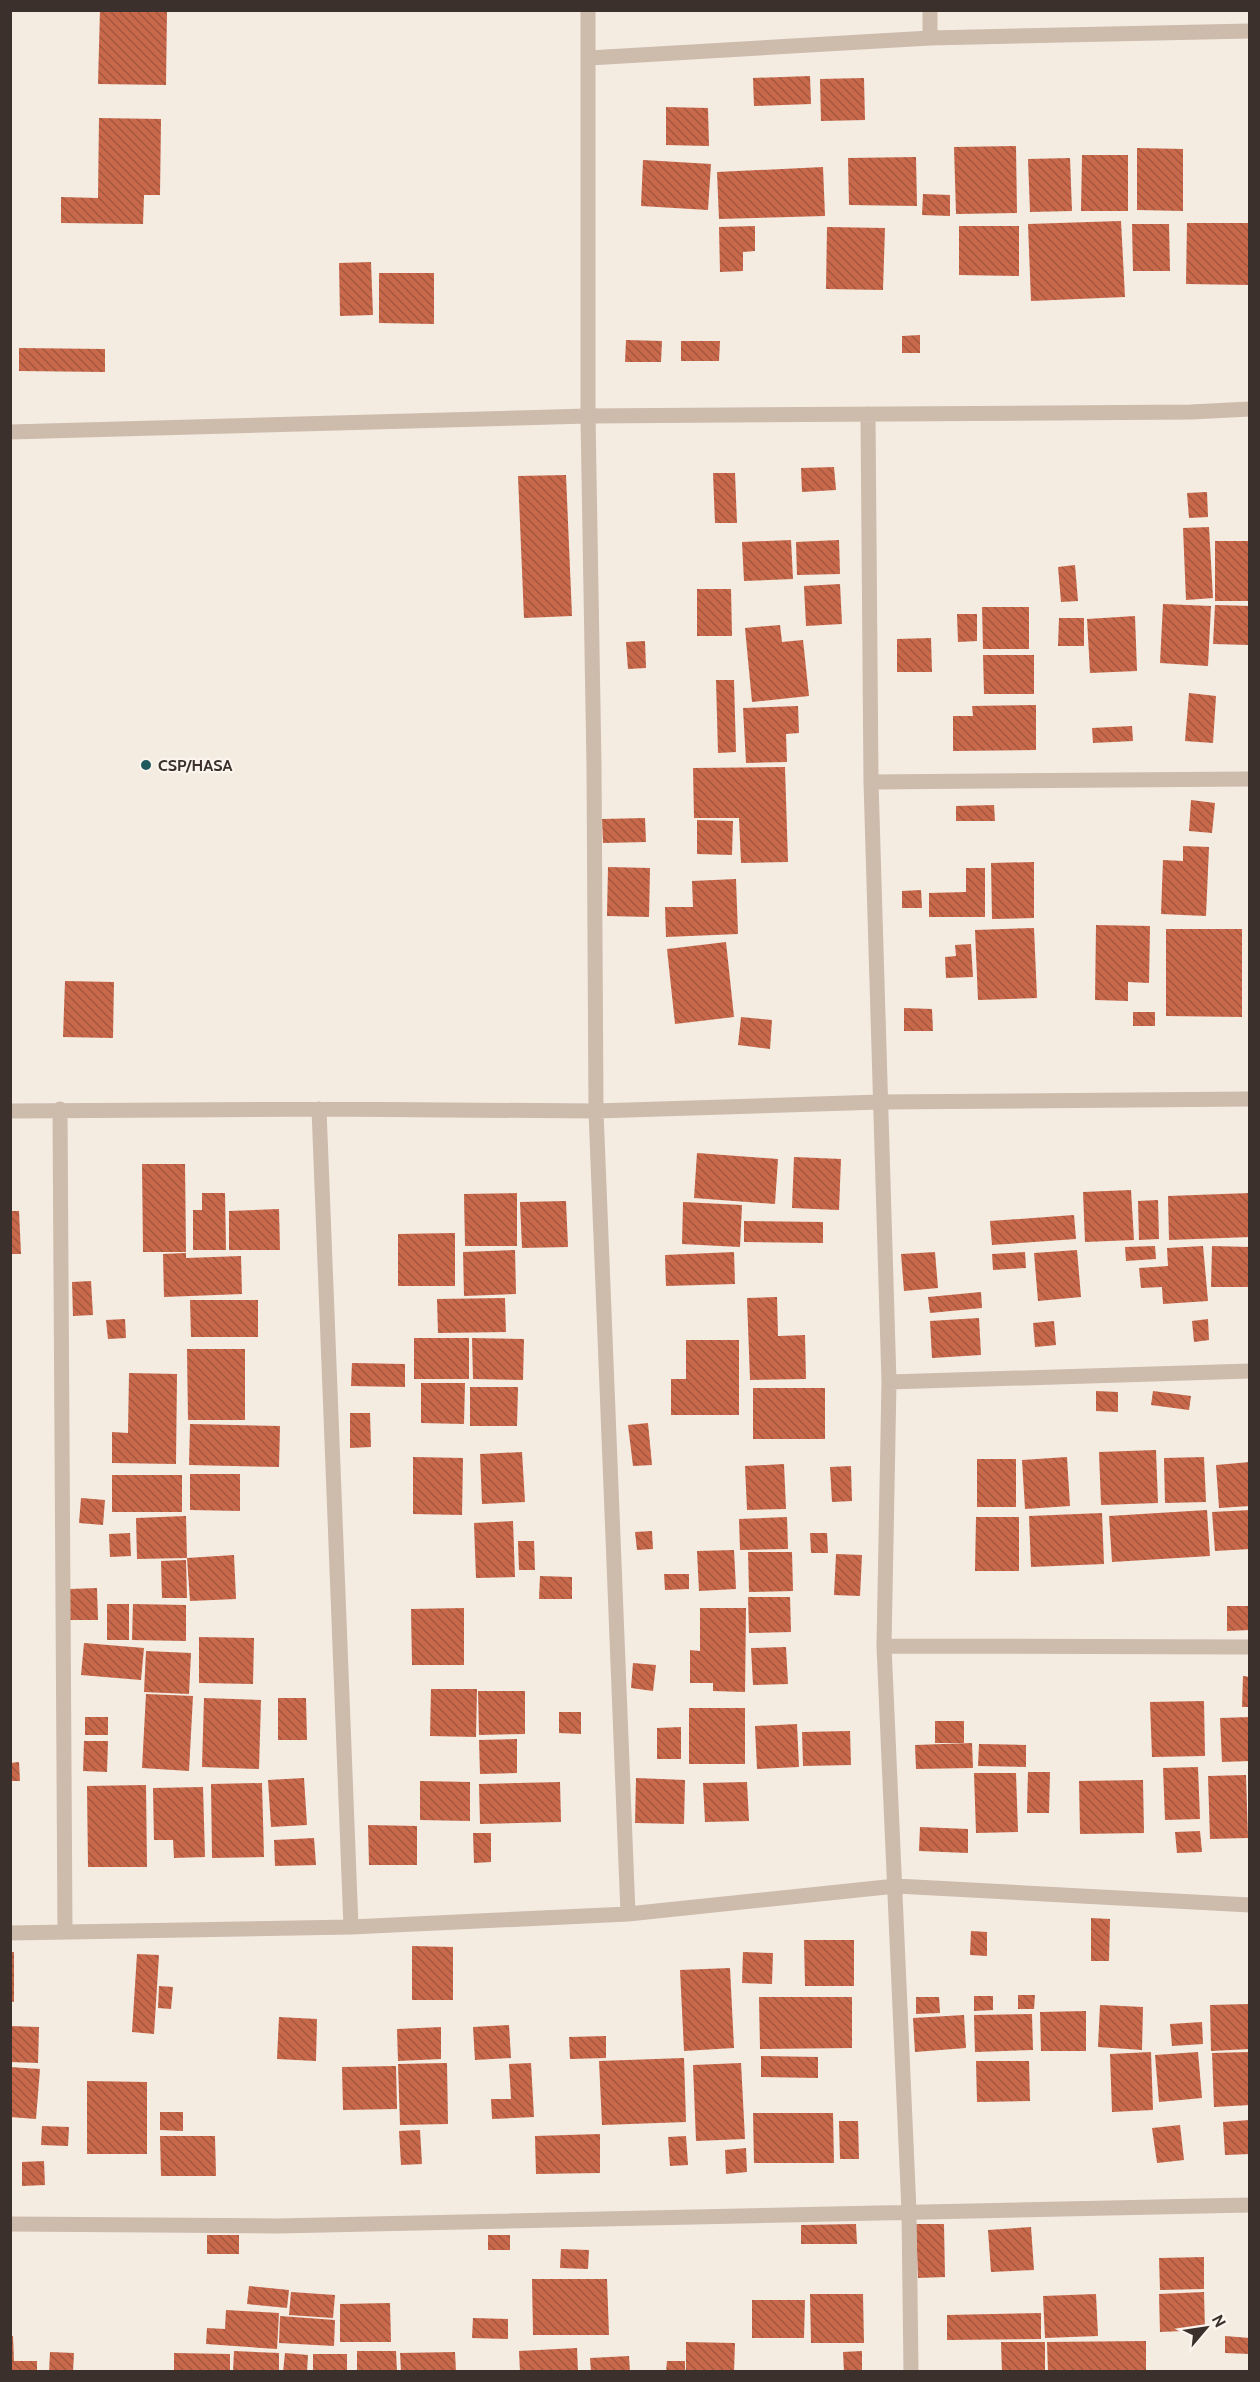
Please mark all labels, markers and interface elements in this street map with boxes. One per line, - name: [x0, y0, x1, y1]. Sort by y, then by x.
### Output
- place label: CSP/HASA: [158, 756, 233, 775]
- marker: CSP/HASA: [139, 758, 153, 772]
- north arrow: [1176, 2298, 1236, 2358]
- text: N: [1208, 2311, 1230, 2331]

